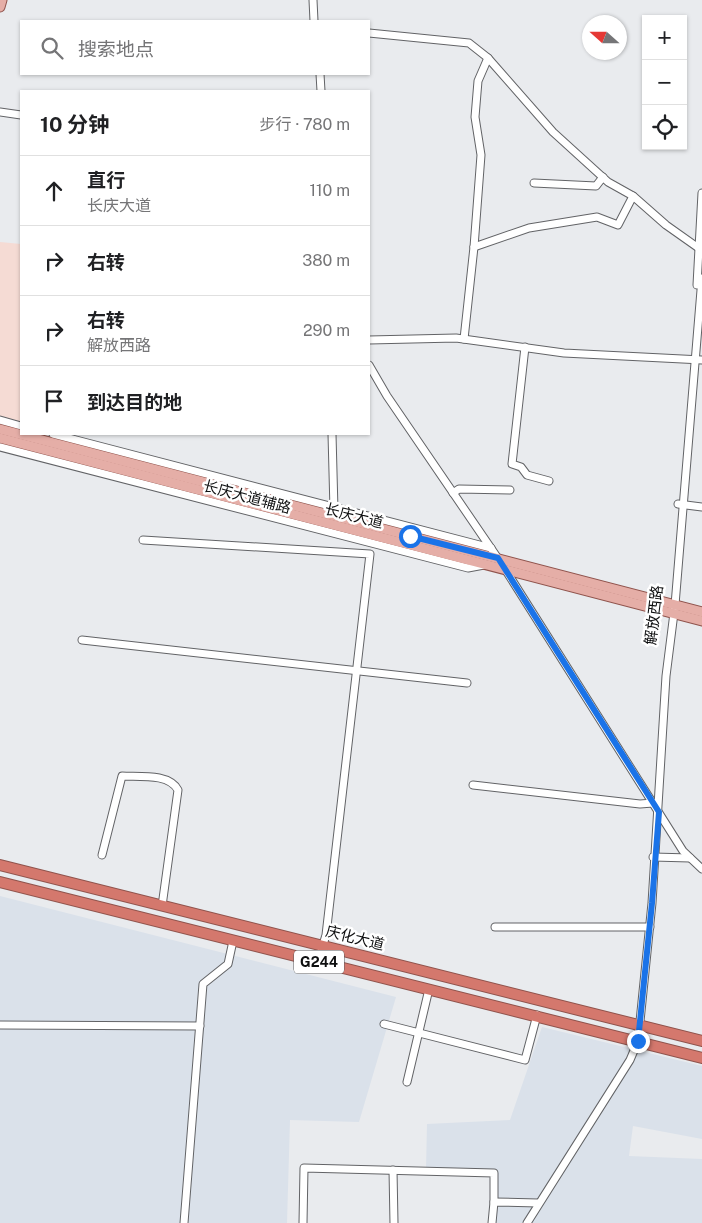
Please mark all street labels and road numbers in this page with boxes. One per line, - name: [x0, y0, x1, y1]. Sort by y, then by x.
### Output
- street label: 长庆大道辅路: [201, 477, 293, 516]
- street label: 长庆大道: [323, 500, 385, 531]
- street label: 解放西路: [641, 584, 666, 646]
- street label: 庆化大道: [324, 922, 386, 953]
- road number: G244: [294, 950, 344, 974]

